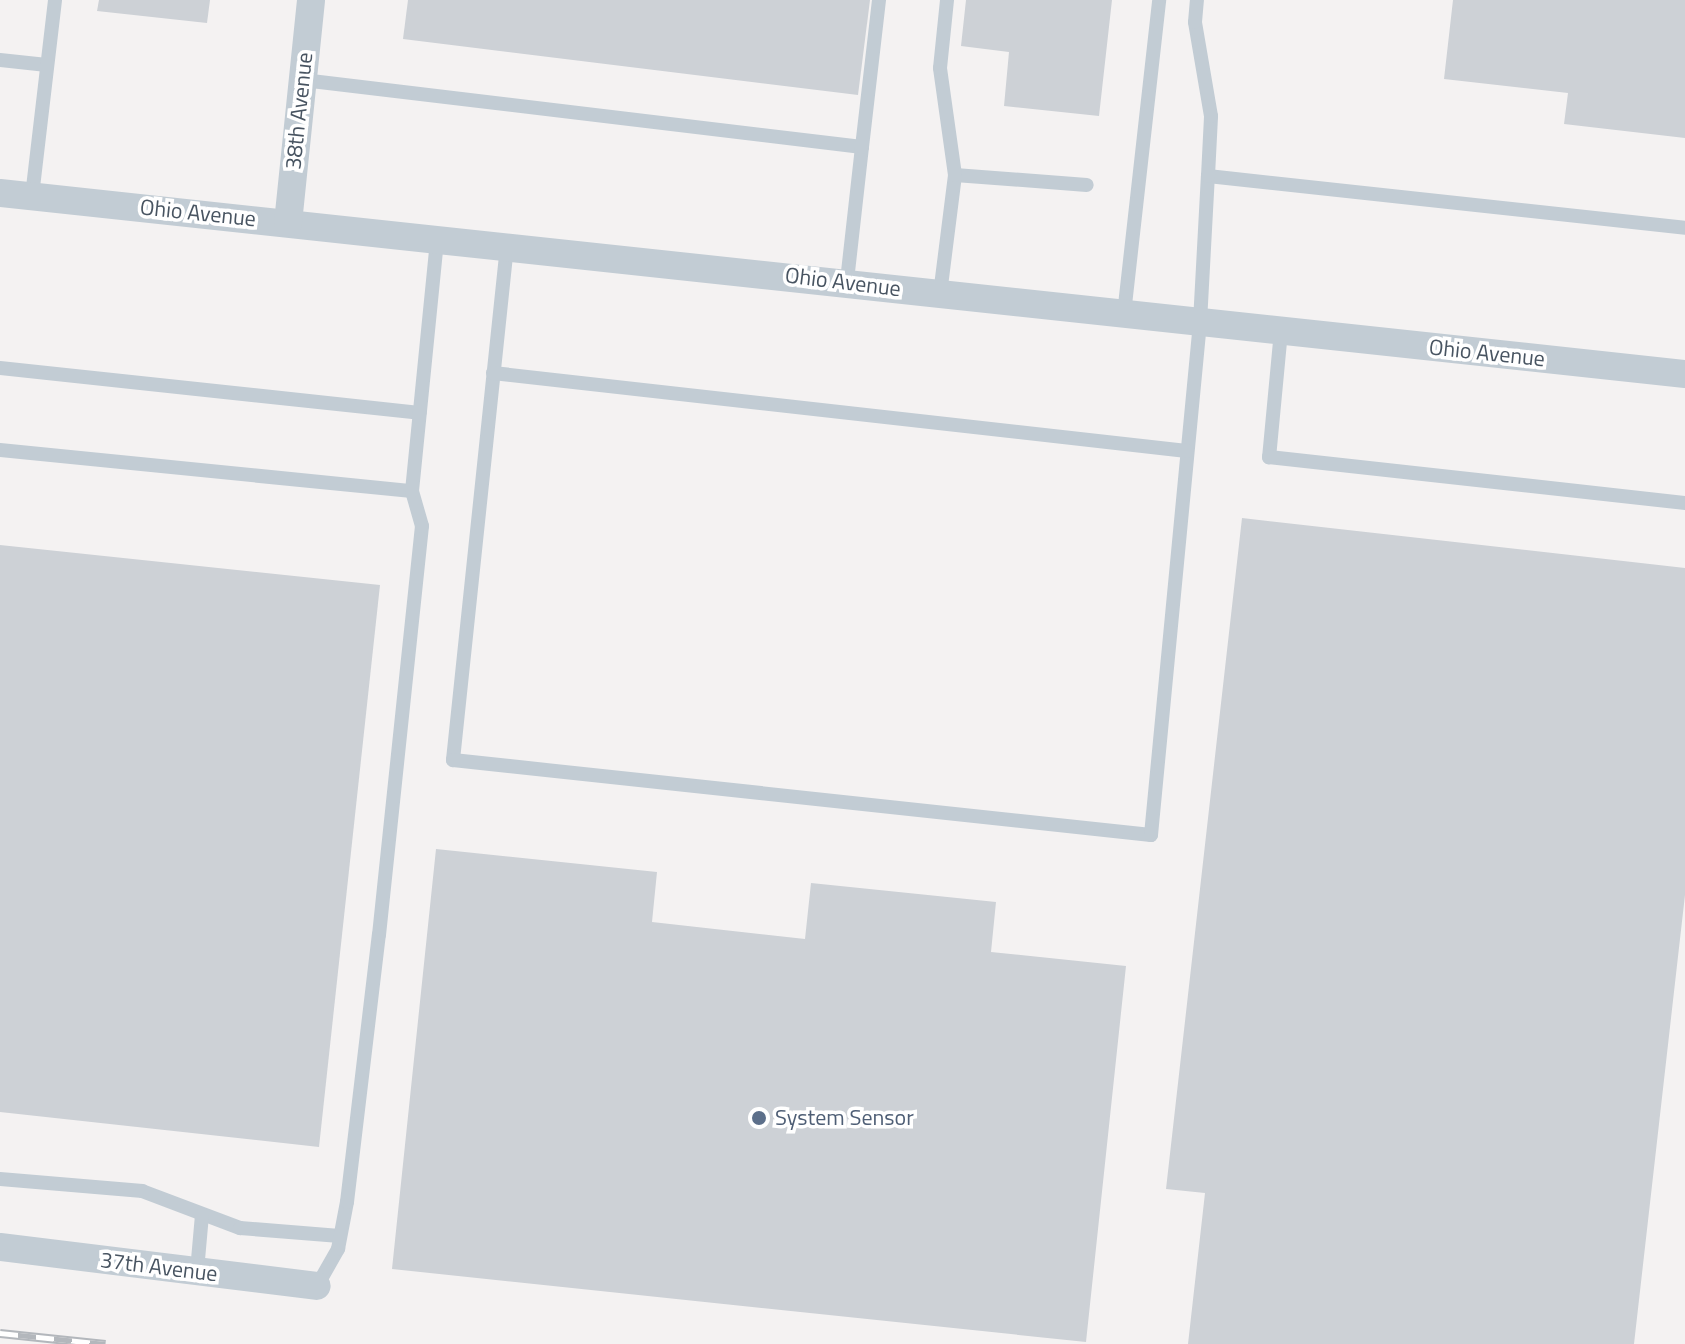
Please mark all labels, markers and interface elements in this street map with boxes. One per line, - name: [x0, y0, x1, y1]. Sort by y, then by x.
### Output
- street label: 38th Avenue: [280, 51, 318, 171]
- street label: Ohio Avenue: [139, 194, 257, 232]
- street label: Ohio Avenue: [784, 262, 902, 302]
- street label: Ohio Avenue: [1428, 334, 1546, 372]
- place label: System Sensor: [775, 1105, 914, 1131]
- marker: System Sensor: [750, 1109, 768, 1127]
- street label: 37th Avenue: [99, 1247, 219, 1287]

